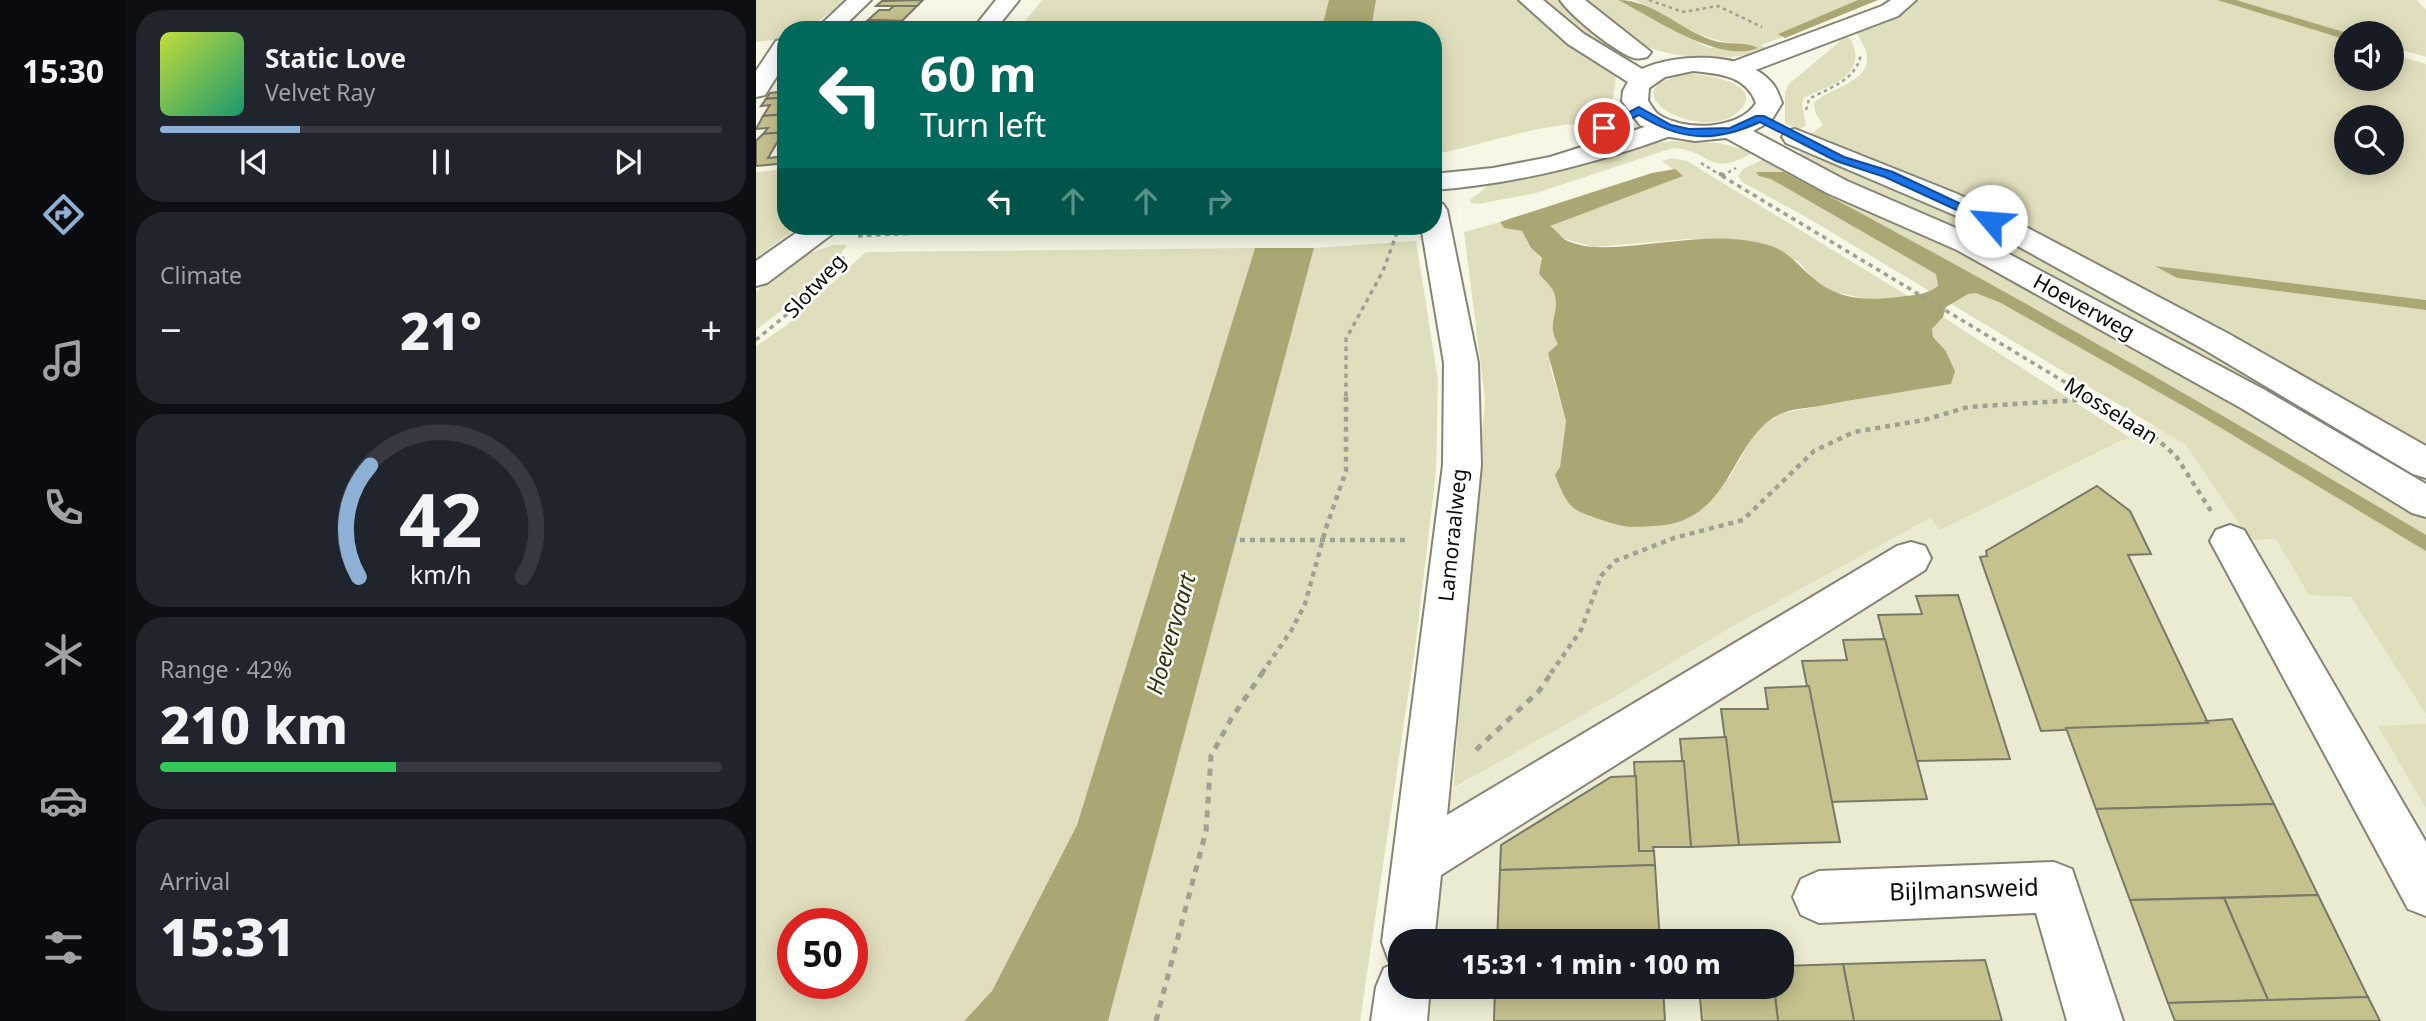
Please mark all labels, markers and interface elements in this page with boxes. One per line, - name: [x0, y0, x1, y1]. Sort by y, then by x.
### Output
- map controls: [2334, 21, 2404, 175]
- button: sound: [2334, 21, 2404, 91]
- text: Static Love: [265, 40, 406, 76]
- text: 60 m: [920, 40, 1037, 106]
- text: 15:30: [22, 49, 104, 92]
- icon: left: [805, 49, 896, 140]
- text: Velvet Ray: [265, 76, 375, 108]
- pin: [1574, 98, 1634, 158]
- text: Turn left: [920, 103, 1046, 146]
- button: search: [2334, 105, 2404, 175]
- icon: arrive: [1585, 109, 1623, 147]
- icon: previous: [235, 143, 273, 181]
- icon: pause: [422, 143, 460, 181]
- icon: next: [609, 143, 647, 181]
- icon: left: [981, 182, 1019, 220]
- icon: ahead: [1054, 182, 1092, 220]
- icon: ahead: [1127, 182, 1165, 220]
- icon: right: [1200, 182, 1238, 220]
- position arrow: [1954, 184, 2028, 258]
- icon: directions: [39, 190, 88, 239]
- street label: Slotweg: [777, 247, 851, 324]
- text: Climate: [160, 259, 242, 291]
- street label: Hoeverweg: [2029, 267, 2140, 346]
- text: 21°: [400, 294, 482, 365]
- text: −: [160, 303, 182, 355]
- text: +: [700, 303, 722, 355]
- icon: music: [39, 336, 88, 385]
- street label: Mosselaan: [2059, 370, 2164, 450]
- street label: Lamoraalweg: [1431, 467, 1473, 603]
- text: 42: [399, 469, 483, 568]
- icon: phone: [39, 483, 88, 532]
- text: km/h: [410, 556, 472, 590]
- water label: Hoevervaart: [1137, 568, 1203, 698]
- icon: climate: [39, 630, 88, 679]
- text: Range · 42%: [160, 653, 292, 685]
- text: 210 km: [160, 688, 348, 759]
- icon: car: [39, 776, 88, 825]
- text: Arrival: [160, 865, 230, 897]
- street label: Bijlmansweid: [1889, 869, 2039, 908]
- text: 15:31: [160, 900, 295, 971]
- speed limit sign: 50: [777, 908, 868, 999]
- icon: filters: [39, 923, 88, 972]
- text: 15:31 · 1 min · 100 m: [1461, 946, 1721, 982]

